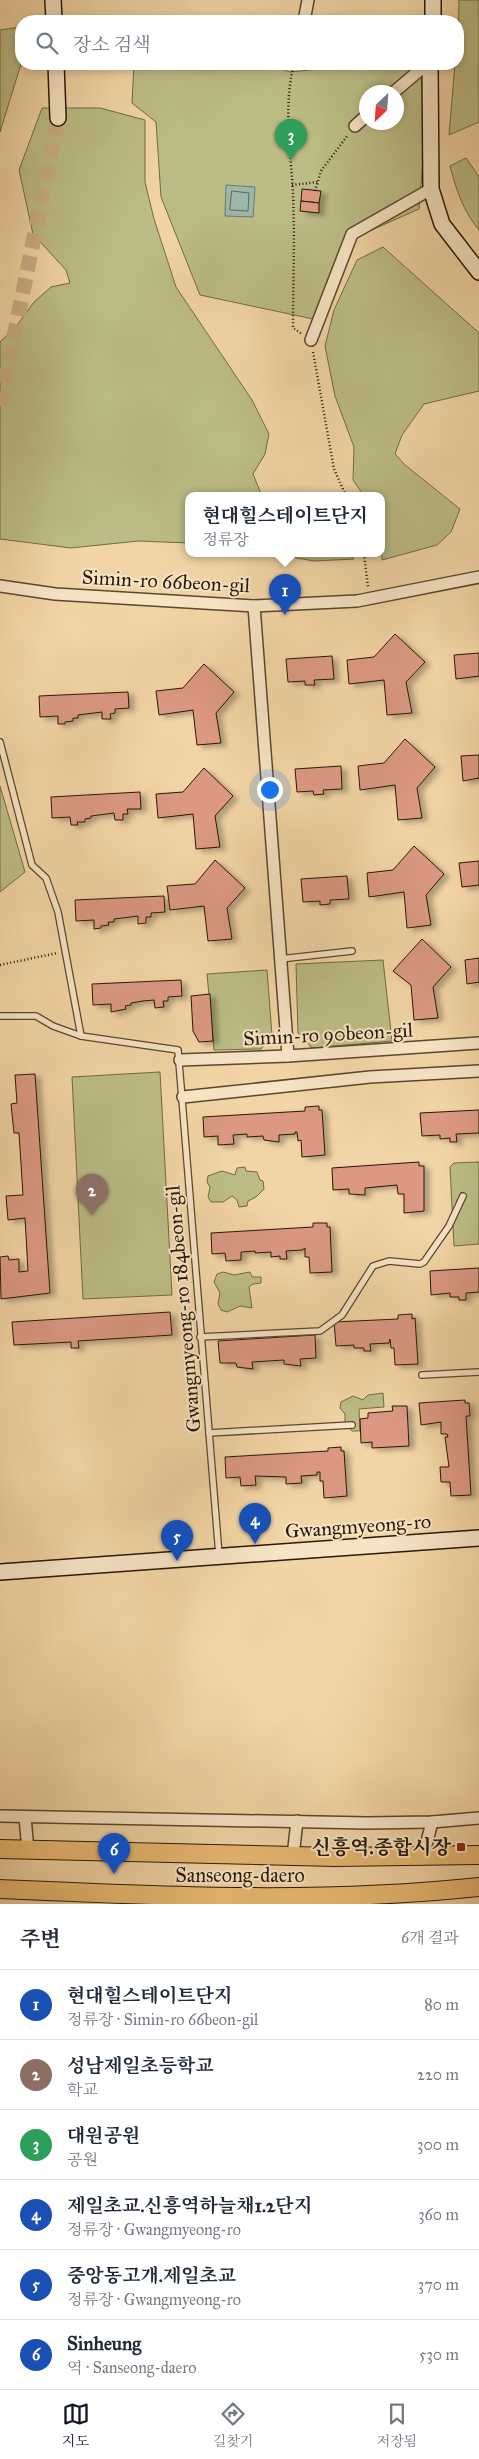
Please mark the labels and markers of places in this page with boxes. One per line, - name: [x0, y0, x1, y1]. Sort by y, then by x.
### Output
- pin: 3: [275, 119, 307, 160]
- pin: 1: [269, 574, 301, 615]
- pin: 2: [76, 1174, 108, 1215]
- pin: 4: [239, 1503, 271, 1544]
- pin: 5: [161, 1520, 193, 1561]
- pin: 6: [98, 1833, 130, 1874]
- place label: 신흥역.종합시장: [312, 1835, 452, 1859]
- marker: 신흥역.종합시장: [455, 1841, 467, 1853]

